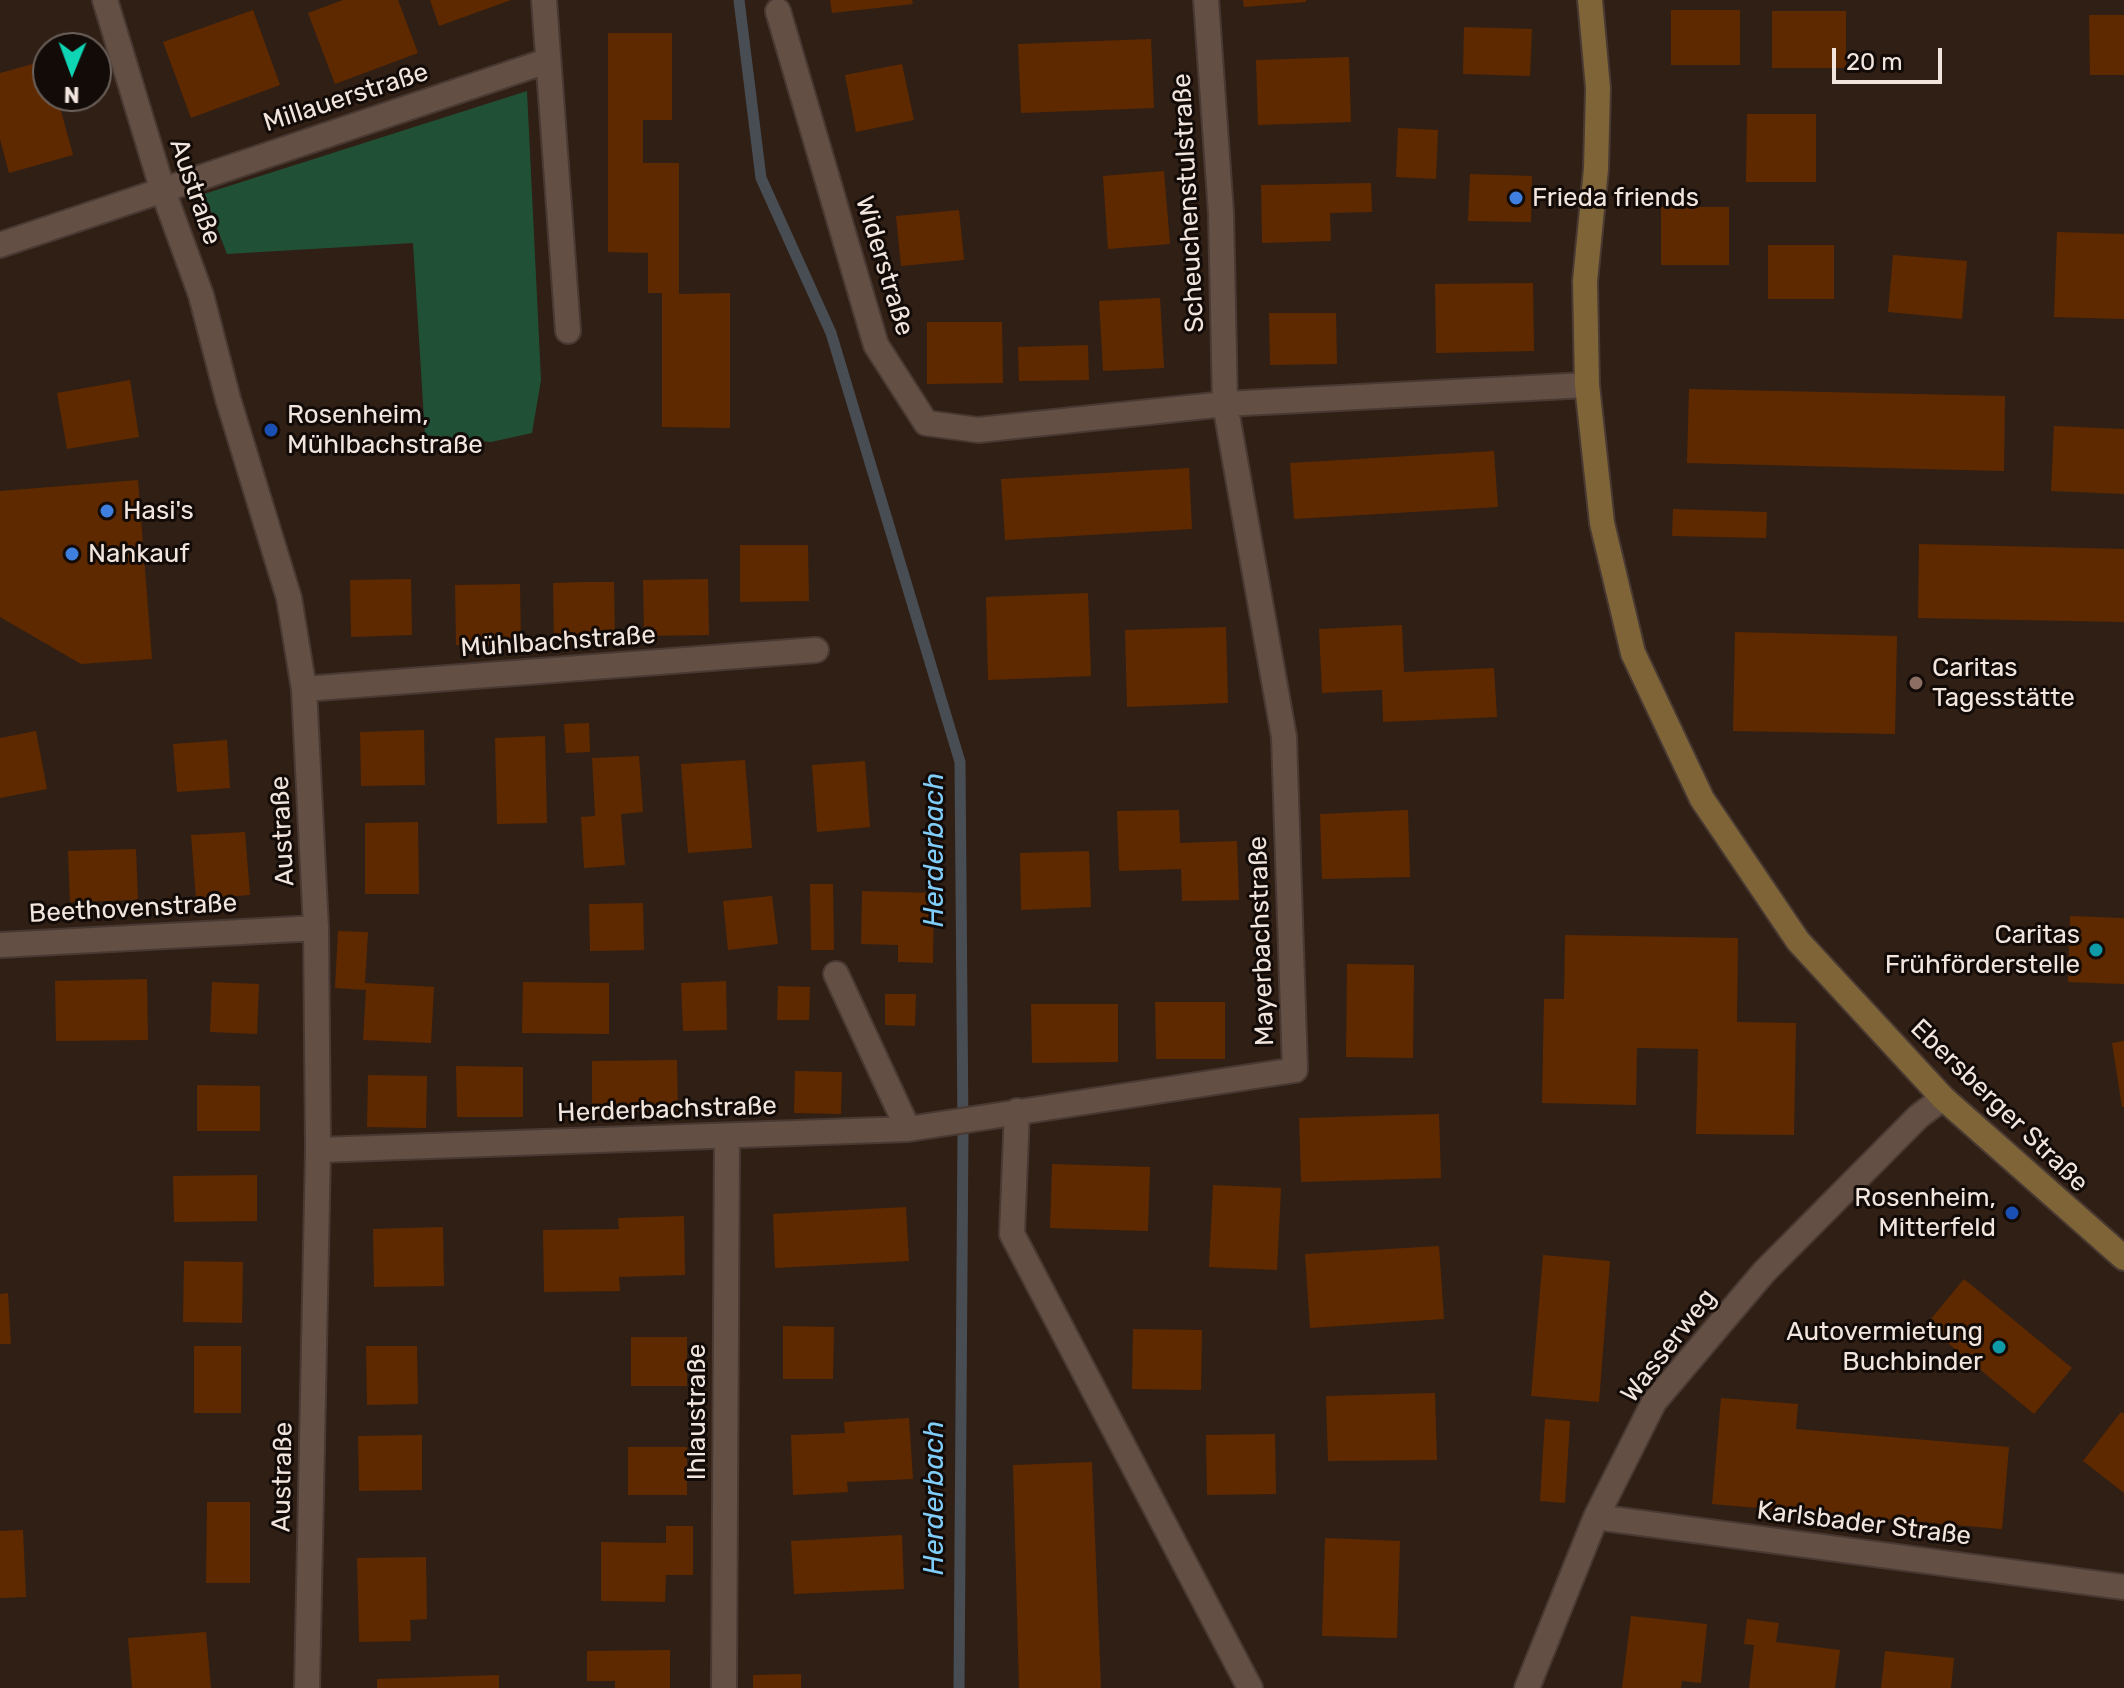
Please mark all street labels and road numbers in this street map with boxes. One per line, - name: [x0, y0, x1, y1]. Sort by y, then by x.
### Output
- street label: Millauerstraße: [260, 57, 432, 139]
- street label: Scheuchenstulstraße: [1167, 72, 1211, 334]
- street label: Austraße: [162, 135, 228, 249]
- street label: Widerstraße: [848, 192, 920, 340]
- street label: Mühlbachstraße: [459, 620, 657, 664]
- street label: Austraße: [265, 775, 301, 887]
- street label: Mayerbachstraße: [1243, 835, 1281, 1047]
- street label: Beethovenstraße: [28, 888, 238, 930]
- street label: Ebersberger Straße: [1904, 1013, 2094, 1199]
- street label: Herderbachstraße: [557, 1091, 777, 1129]
- street label: Wasserweg: [1615, 1283, 1723, 1409]
- street label: Ihlaustraße: [681, 1344, 713, 1480]
- street label: Austraße: [266, 1422, 300, 1532]
- street label: Karlsbader Straße: [1755, 1495, 1973, 1553]

